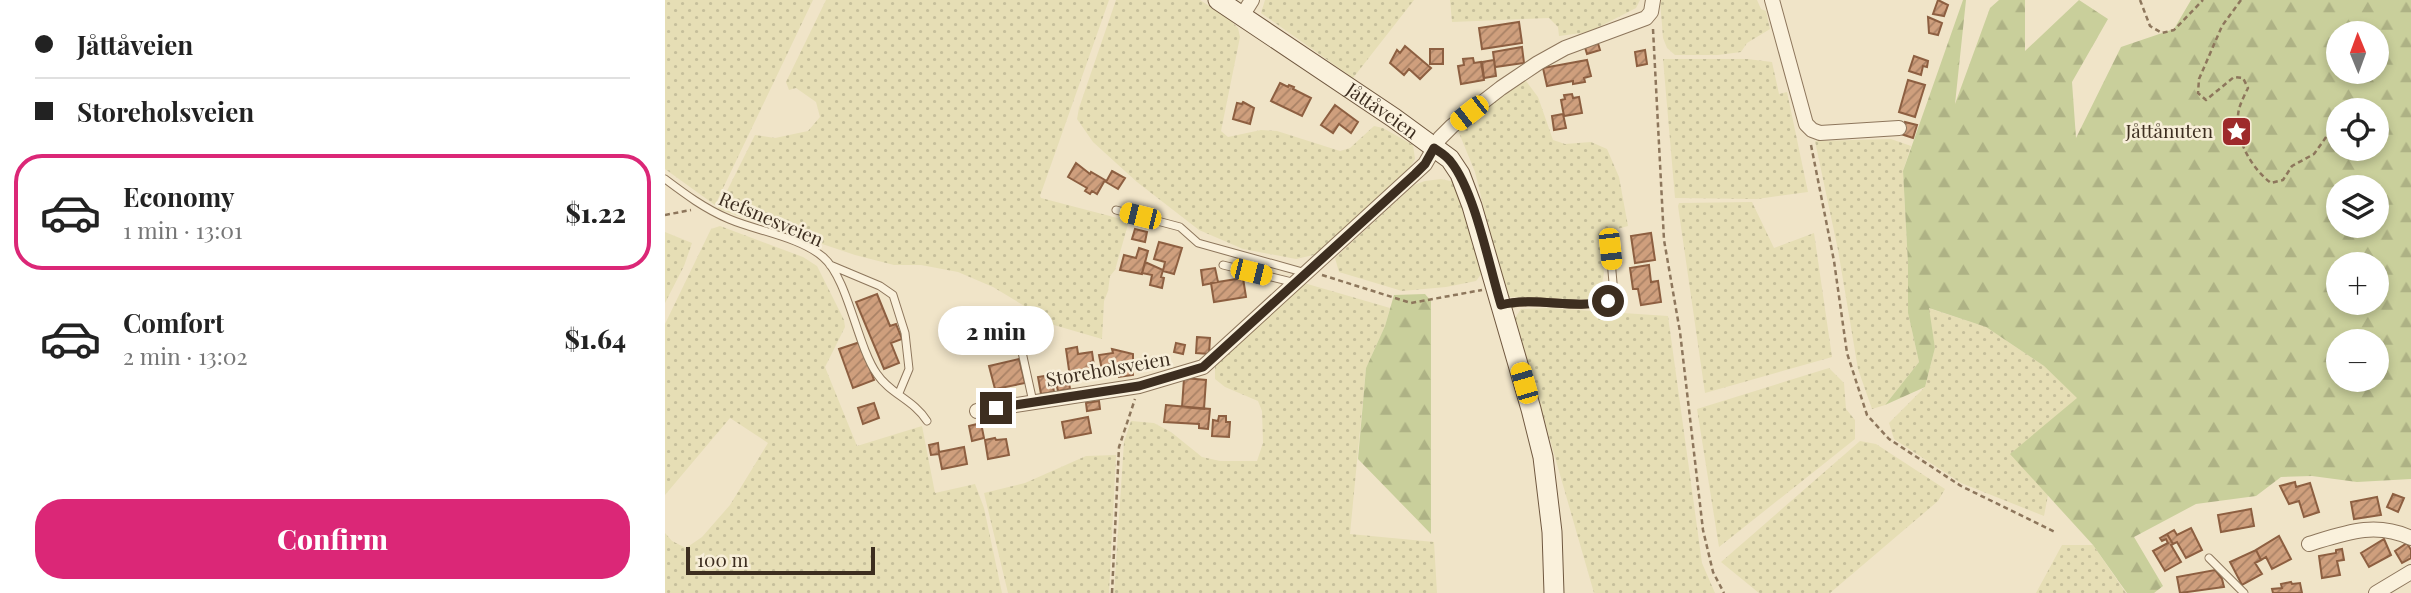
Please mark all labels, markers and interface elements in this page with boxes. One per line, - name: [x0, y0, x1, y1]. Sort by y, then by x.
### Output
- north arrow: [2326, 21, 2389, 84]
- map controls: [2326, 21, 2389, 392]
- text: Jåttåveien: [77, 27, 193, 62]
- street label: Jåttåveien: [1341, 75, 1425, 144]
- car: [1446, 92, 1493, 134]
- text: Storeholsveien: [77, 94, 254, 129]
- button: locate: [2326, 98, 2389, 161]
- place icon: Jåttånuten: [2219, 114, 2253, 148]
- place label: Jåttånuten: [2125, 117, 2214, 143]
- button: layers: [2326, 175, 2389, 238]
- text: Economy: [123, 179, 234, 214]
- icon: car: [39, 181, 102, 244]
- street label: Refsnesveien: [715, 184, 828, 252]
- text: $1.22: [565, 195, 626, 230]
- car: [1118, 201, 1163, 231]
- text: 1 min · 13:01: [123, 214, 243, 245]
- car: [1598, 227, 1623, 271]
- button: +: [2326, 252, 2389, 315]
- car: [1229, 257, 1274, 287]
- route start: [1592, 285, 1624, 317]
- text: Comfort: [123, 305, 224, 340]
- callout: 2 min: [938, 306, 1054, 356]
- icon: car: [39, 307, 102, 370]
- text: 2 min: [966, 315, 1026, 346]
- text: $1.64: [564, 321, 626, 356]
- button: −: [2326, 329, 2389, 392]
- text: 2 min · 13:02: [123, 340, 248, 371]
- street label: Storeholsveien: [1044, 344, 1173, 392]
- car: [1509, 360, 1540, 406]
- route end: [980, 392, 1012, 424]
- button: Confirm: [35, 499, 630, 579]
- scale bar: [686, 544, 875, 576]
- text: 100 m: [697, 546, 748, 572]

